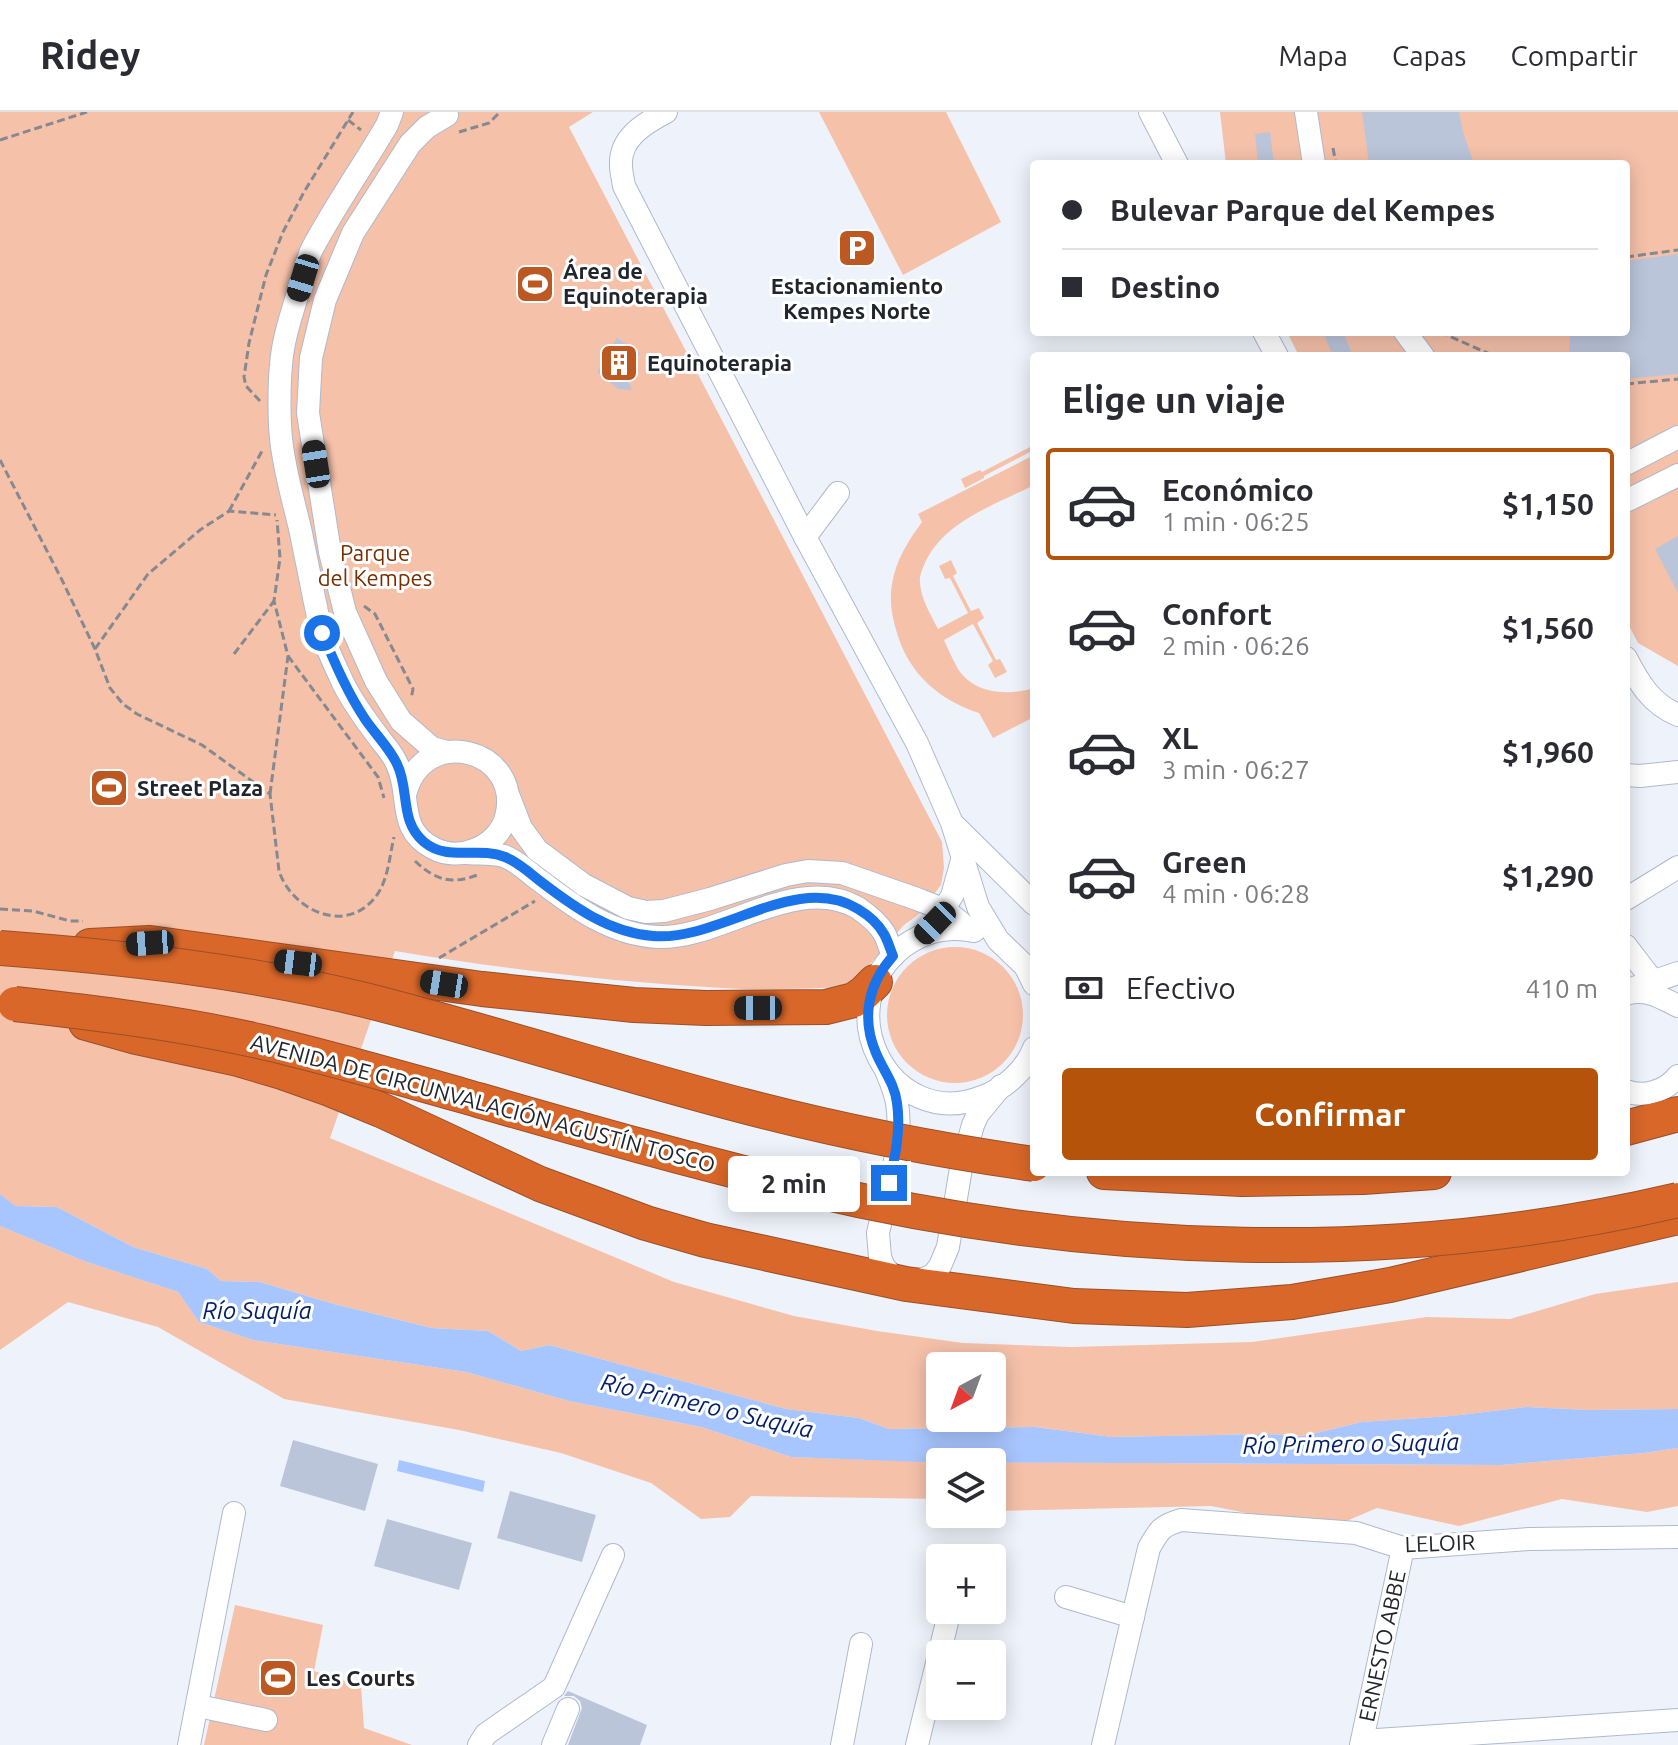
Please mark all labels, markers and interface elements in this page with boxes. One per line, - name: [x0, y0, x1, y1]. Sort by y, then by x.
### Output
- text: Ridey: [40, 34, 140, 76]
- text: Mapa: [1278, 40, 1348, 71]
- text: Capas: [1392, 40, 1467, 71]
- text: Compartir: [1511, 40, 1638, 71]
- text: Bulevar Parque del Kempes: [1110, 193, 1495, 227]
- parking icon: Estacionamiento Kempes Norte: [836, 227, 878, 269]
- car: [285, 252, 321, 304]
- place label: Área de Equinoterapia: [563, 258, 708, 308]
- sports icon: Área de Equinoterapia: [514, 263, 556, 305]
- text: Destino: [1110, 270, 1220, 304]
- place label: Estacionamiento Kempes Norte: [771, 273, 943, 323]
- building icon: Equinoterapia: [598, 342, 640, 384]
- place label: Equinoterapia: [647, 350, 792, 375]
- text: Elige un viaje: [1062, 379, 1286, 420]
- car: [300, 438, 332, 490]
- icon: car: [1066, 468, 1138, 540]
- text: Económico: [1162, 473, 1314, 507]
- text: $1,150: [1502, 487, 1594, 521]
- text: 1 min · 06:25: [1162, 507, 1310, 536]
- park label: Parque del Kempes: [318, 540, 432, 590]
- icon: car: [1066, 592, 1138, 664]
- text: Confort: [1162, 597, 1272, 631]
- text: $1,560: [1502, 611, 1594, 645]
- route start: [304, 615, 340, 651]
- text: 2 min · 06:26: [1162, 631, 1310, 660]
- icon: car: [1066, 716, 1138, 788]
- text: XL: [1162, 721, 1198, 755]
- text: $1,960: [1502, 735, 1594, 769]
- text: 3 min · 06:27: [1162, 755, 1310, 784]
- sports icon: Street Plaza: [88, 767, 130, 809]
- place label: Street Plaza: [137, 775, 263, 800]
- icon: car: [1066, 840, 1138, 912]
- text: Green: [1162, 845, 1247, 879]
- text: $1,290: [1502, 859, 1594, 893]
- text: 4 min · 06:28: [1162, 879, 1310, 908]
- car: [910, 897, 960, 949]
- car: [125, 929, 175, 957]
- car: [273, 948, 323, 978]
- icon: cash: [1062, 966, 1106, 1010]
- car: [418, 968, 470, 1000]
- text: Efectivo: [1126, 971, 1236, 1005]
- text: 410 m: [1526, 974, 1598, 1003]
- car: [734, 996, 782, 1020]
- street label: AVENIDA DE CIRCUNVALACIÓN AGUSTÍN TOSCO: [248, 1027, 718, 1177]
- button: Confirmar: [1062, 1068, 1598, 1160]
- callout: 2 min: [729, 1155, 861, 1211]
- route end: [871, 1165, 907, 1201]
- text: 2 min: [761, 1169, 827, 1198]
- water label: Río Suquía: [202, 1297, 312, 1324]
- north arrow: [926, 1352, 1006, 1432]
- map controls: [926, 1352, 1006, 1720]
- water label: Río Primero o Suquía: [598, 1368, 816, 1443]
- water label: Río Primero o Suquía: [1242, 1428, 1460, 1459]
- button: layers: [926, 1448, 1006, 1528]
- street label: LELOIR: [1404, 1529, 1476, 1556]
- button: +: [926, 1544, 1006, 1624]
- street label: ERNESTO ABBE: [1353, 1568, 1410, 1724]
- button: −: [926, 1640, 1006, 1720]
- sports icon: Les Courts: [257, 1657, 299, 1699]
- place label: Les Courts: [306, 1665, 415, 1690]

